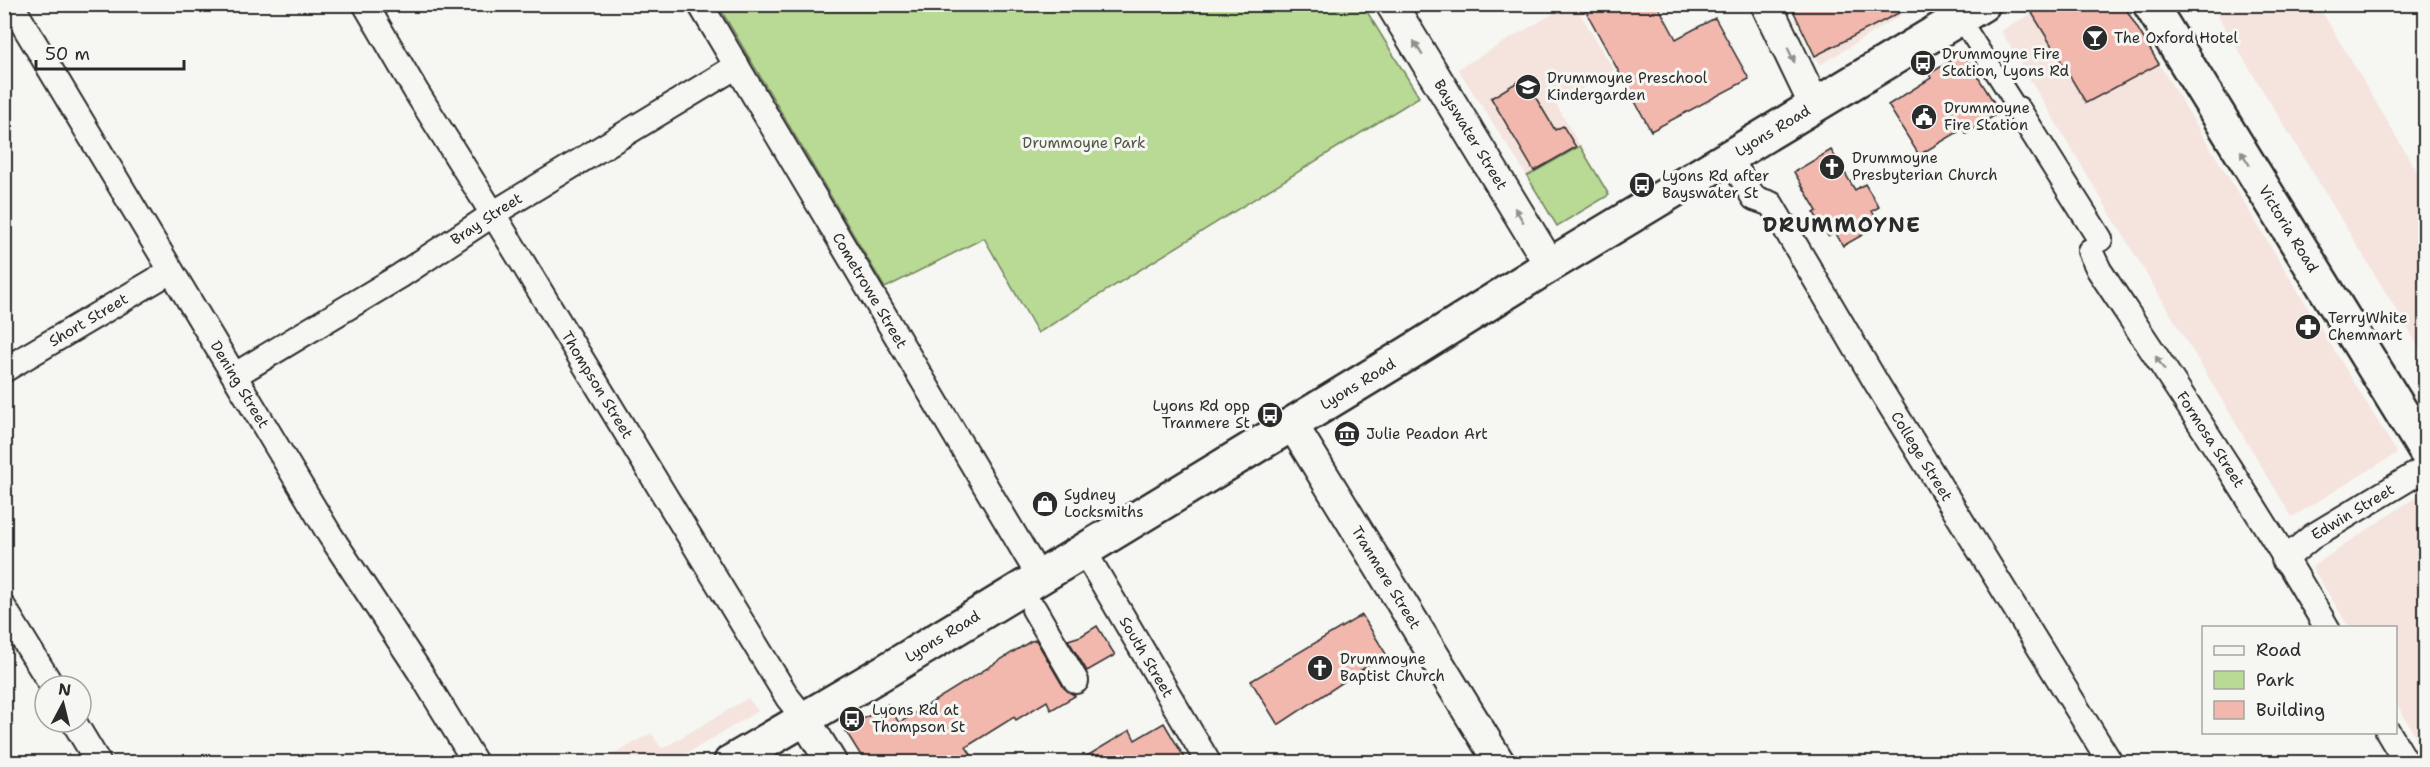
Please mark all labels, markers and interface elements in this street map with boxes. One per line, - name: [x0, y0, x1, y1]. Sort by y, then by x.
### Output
- bar icon: The Oxford Hotel: [2080, 23, 2110, 53]
- place label: The Oxford Hotel: [2114, 28, 2239, 48]
- scale bar: [36, 33, 184, 71]
- one-way arrow: [1412, 40, 1423, 56]
- text: 50 m: [45, 42, 90, 66]
- place label: Drummoyne Fire Station, Lyons Rd: [1942, 44, 2069, 81]
- one-way arrow: [1786, 47, 1795, 64]
- bus stop icon: Drummoyne Fire Station, Lyons Rd: [1908, 48, 1938, 78]
- place label: Drummoyne Preschool Kindergarden: [1547, 68, 1708, 105]
- school or university icon: Drummoyne Preschool Kindergarden: [1513, 72, 1543, 102]
- street label: Bayswater Street: [1429, 76, 1512, 194]
- place label: Drummoyne Fire Station: [1944, 98, 2030, 135]
- street label: Lyons Road: [1731, 100, 1814, 161]
- public building icon: Drummoyne Fire Station: [1909, 102, 1939, 132]
- park label: Drummoyne Park: [1022, 133, 1146, 153]
- place label: Drummoyne Presbyterian Church: [1852, 148, 1998, 185]
- one-way arrow: [2239, 150, 2250, 166]
- church icon: Drummoyne Presbyterian Church: [1817, 152, 1847, 182]
- place label: Lyons Rd after Bayswater St: [1662, 166, 1769, 203]
- bus stop icon: Lyons Rd after Bayswater St: [1627, 170, 1657, 200]
- street label: Victoria Road: [2254, 181, 2323, 277]
- street label: Bray Street: [447, 188, 526, 250]
- one-way arrow: [1514, 207, 1525, 223]
- district label: DRUMMOYNE: [1763, 211, 1921, 239]
- street label: Cometrowe Street: [828, 229, 912, 352]
- street label: Short Street: [45, 289, 132, 351]
- place label: TerryWhite Chemmart: [2328, 308, 2407, 345]
- pharmacy icon: TerryWhite Chemmart: [2293, 312, 2323, 342]
- street label: Thompson Street: [557, 327, 638, 442]
- street label: Dening Street: [206, 337, 274, 432]
- street label: Lyons Road: [1317, 353, 1400, 415]
- one-way arrow: [2155, 354, 2166, 371]
- street label: Formosa Street: [2172, 388, 2249, 491]
- place label: Lyons Rd opp Tranmere St: [1153, 396, 1250, 433]
- bus stop icon: Lyons Rd opp Tranmere St: [1255, 400, 1285, 430]
- street label: College Street: [1886, 408, 1957, 505]
- museum icon: Julie Peadon Art: [1332, 419, 1362, 449]
- place label: Julie Peadon Art: [1366, 424, 1488, 444]
- street label: Edwin Street: [2307, 479, 2398, 545]
- place label: Sydney Locksmiths: [1064, 485, 1144, 522]
- shop icon: Sydney Locksmiths: [1030, 489, 1060, 519]
- street label: Tranmere Street: [1347, 522, 1425, 633]
- street label: Lyons Road: [901, 606, 984, 667]
- street label: South Street: [1115, 613, 1178, 701]
- legend: [2202, 626, 2397, 734]
- text: Road: [2256, 638, 2301, 662]
- place label: Drummoyne Baptist Church: [1340, 649, 1445, 686]
- church icon: Drummoyne Baptist Church: [1305, 653, 1335, 683]
- text: Park: [2256, 668, 2295, 692]
- north arrow: [33, 674, 93, 734]
- text: N: [57, 678, 72, 701]
- text: Building: [2256, 698, 2325, 722]
- place label: Lyons Rd at Thompson St: [872, 700, 965, 737]
- bus stop icon: Lyons Rd at Thompson St: [837, 704, 867, 734]

